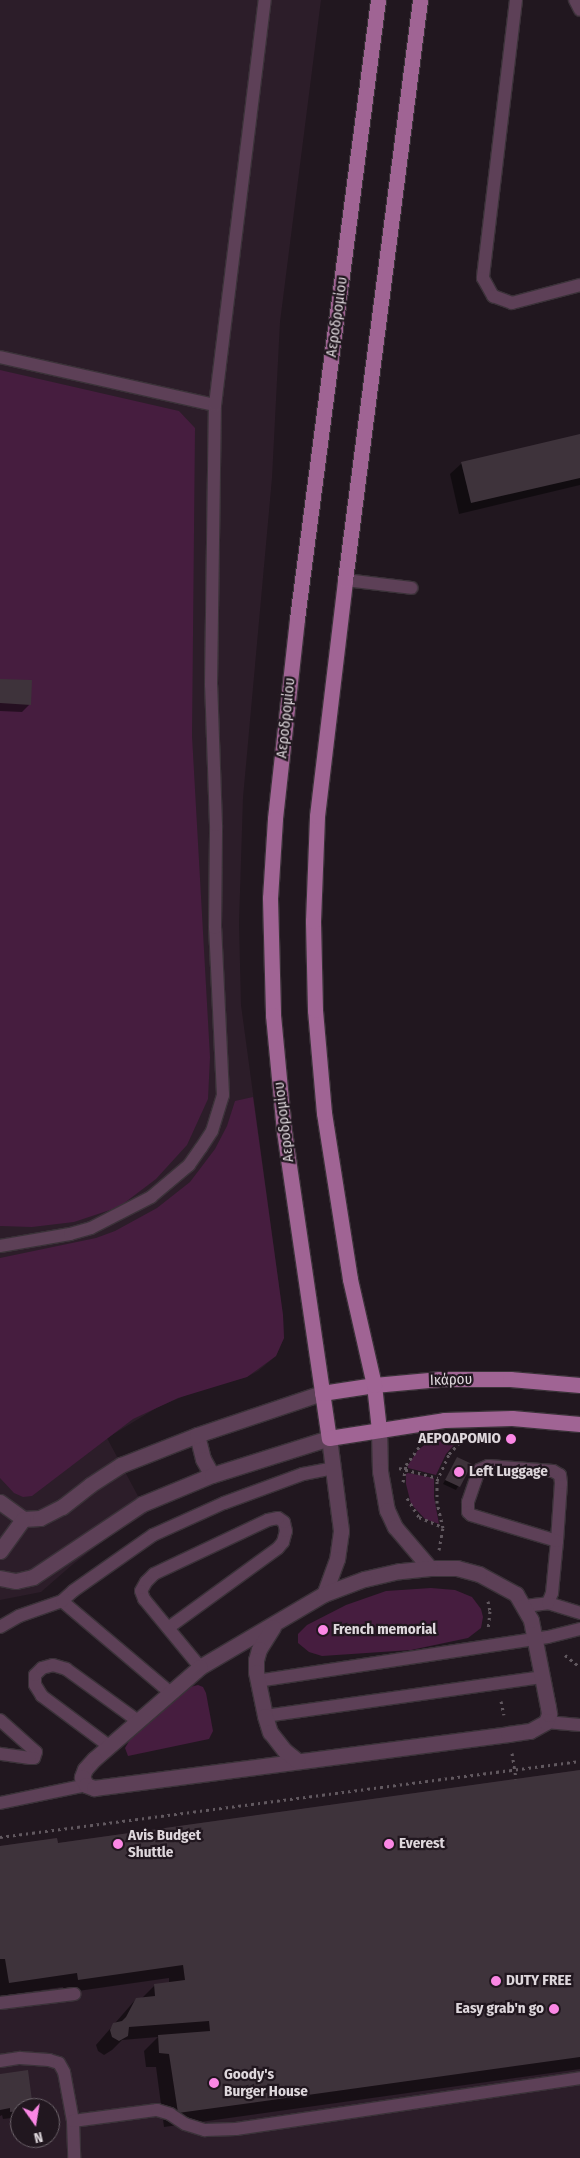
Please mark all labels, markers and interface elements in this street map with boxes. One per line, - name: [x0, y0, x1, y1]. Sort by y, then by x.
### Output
- street label: Αεροδρομίου: [322, 276, 352, 358]
- street label: Αεροδρομίου: [273, 677, 299, 759]
- street label: Αεροδρομίου: [270, 1081, 298, 1163]
- street label: Ικάρου: [429, 1370, 473, 1390]
- place label: ΑΕΡΟΔΡΟΜΙΟ: [418, 1430, 501, 1448]
- marker: ΑΕΡΟΔΡΟΜΙΟ: [505, 1433, 517, 1445]
- place label: Left Luggage: [469, 1463, 548, 1481]
- marker: Left Luggage: [453, 1466, 465, 1478]
- place label: French memorial: [333, 1621, 436, 1639]
- marker: French memorial: [317, 1624, 329, 1636]
- place label: Avis Budget Shuttle: [128, 1826, 201, 1861]
- place label: Everest: [399, 1835, 445, 1853]
- marker: Avis Budget Shuttle: [112, 1838, 124, 1850]
- marker: Everest: [383, 1838, 395, 1850]
- place label: DUTY FREE: [506, 1972, 572, 1990]
- marker: DUTY FREE: [490, 1975, 502, 1987]
- place label: Easy grab'n go: [456, 2000, 544, 2018]
- marker: Easy grab'n go: [548, 2003, 560, 2015]
- place label: Goody's Burger House: [224, 2065, 308, 2100]
- marker: Goody's Burger House: [208, 2077, 220, 2089]
- north arrow: [10, 2098, 60, 2148]
- text: N: [32, 2128, 44, 2146]

